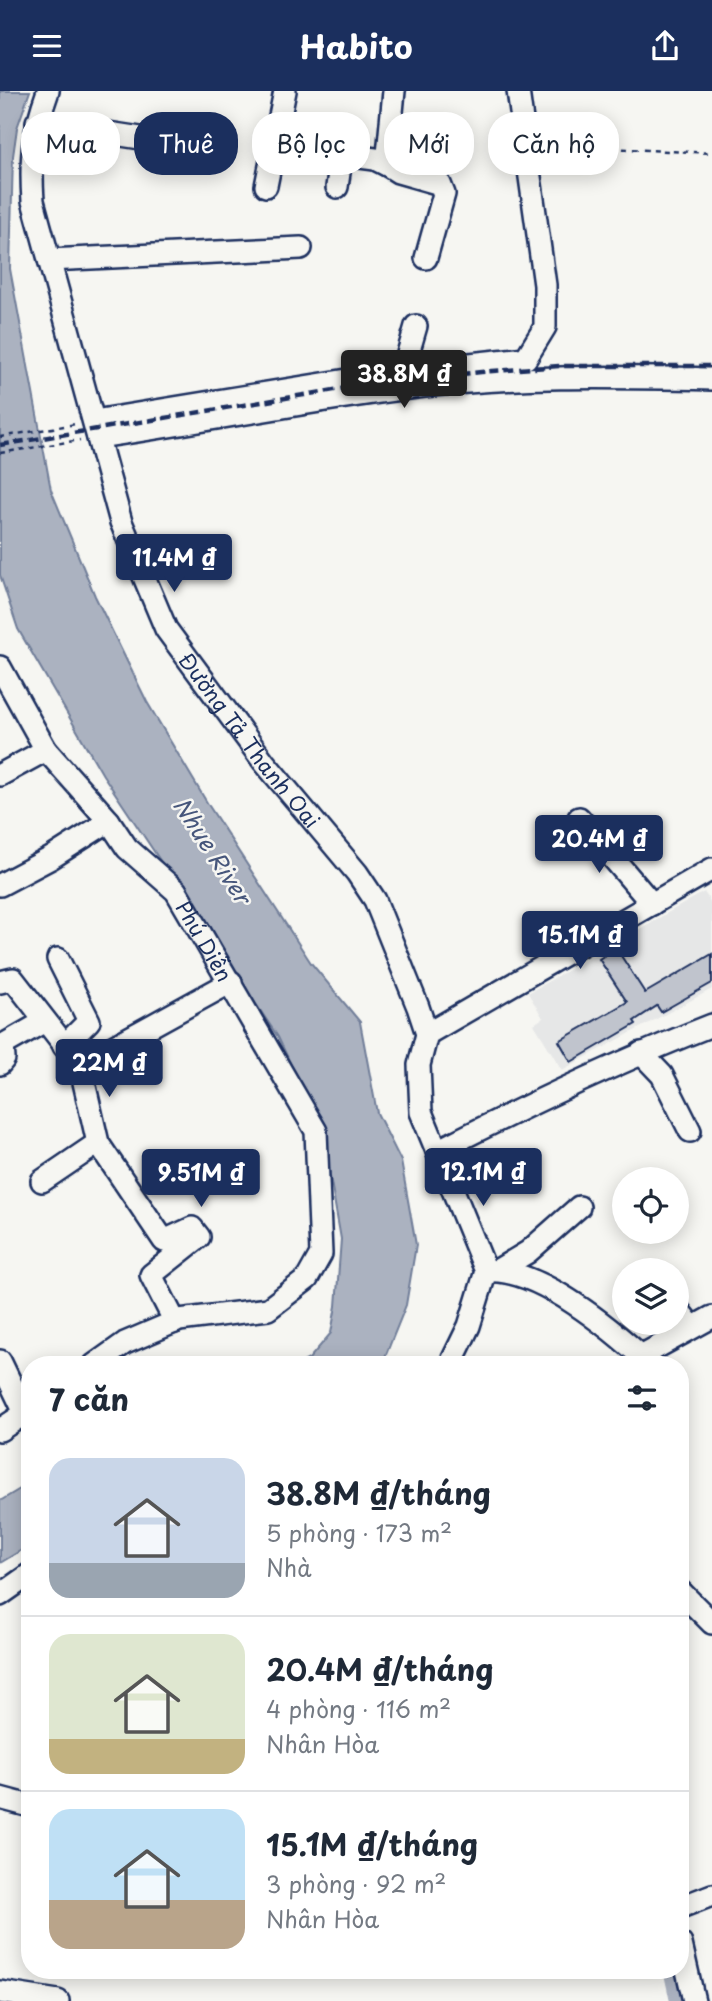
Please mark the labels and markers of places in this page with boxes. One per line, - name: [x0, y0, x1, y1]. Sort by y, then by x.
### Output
- pin: 38.8M ₫: [339, 351, 469, 410]
- pin: 11.4M ₫: [109, 535, 239, 594]
- pin: 20.4M ₫: [534, 815, 664, 875]
- pin: 15.1M ₫: [515, 911, 645, 971]
- pin: 22M ₫: [60, 1039, 158, 1099]
- pin: 9.51M ₫: [136, 1149, 266, 1209]
- pin: 12.1M ₫: [418, 1149, 548, 1208]

